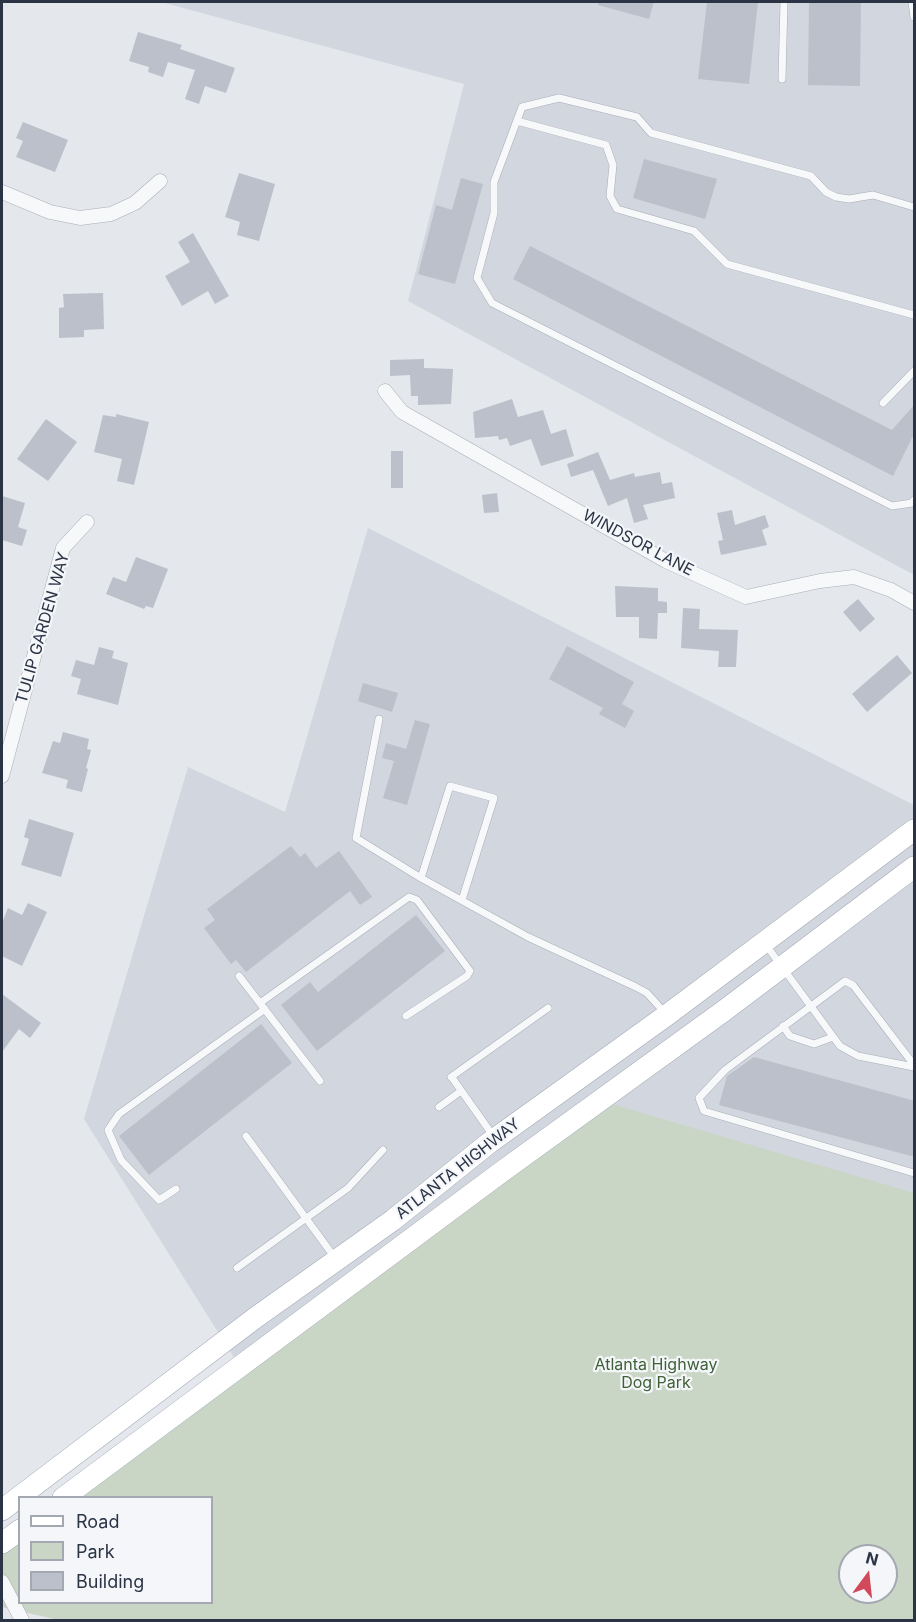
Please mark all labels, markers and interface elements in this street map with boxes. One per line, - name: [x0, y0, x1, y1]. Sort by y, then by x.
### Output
- street label: WINDSOR LANE: [579, 506, 697, 580]
- street label: TULIP GARDEN WAY: [12, 550, 74, 706]
- street label: ATLANTA HIGHWAY: [392, 1115, 524, 1223]
- park label: Atlanta Highway Dog Park: [595, 1355, 717, 1393]
- legend: [18, 1496, 213, 1604]
- text: Road: [76, 1511, 119, 1532]
- text: Park: [76, 1541, 115, 1562]
- north arrow: [838, 1544, 898, 1604]
- text: N: [864, 1547, 881, 1570]
- text: Building: [76, 1571, 144, 1592]

